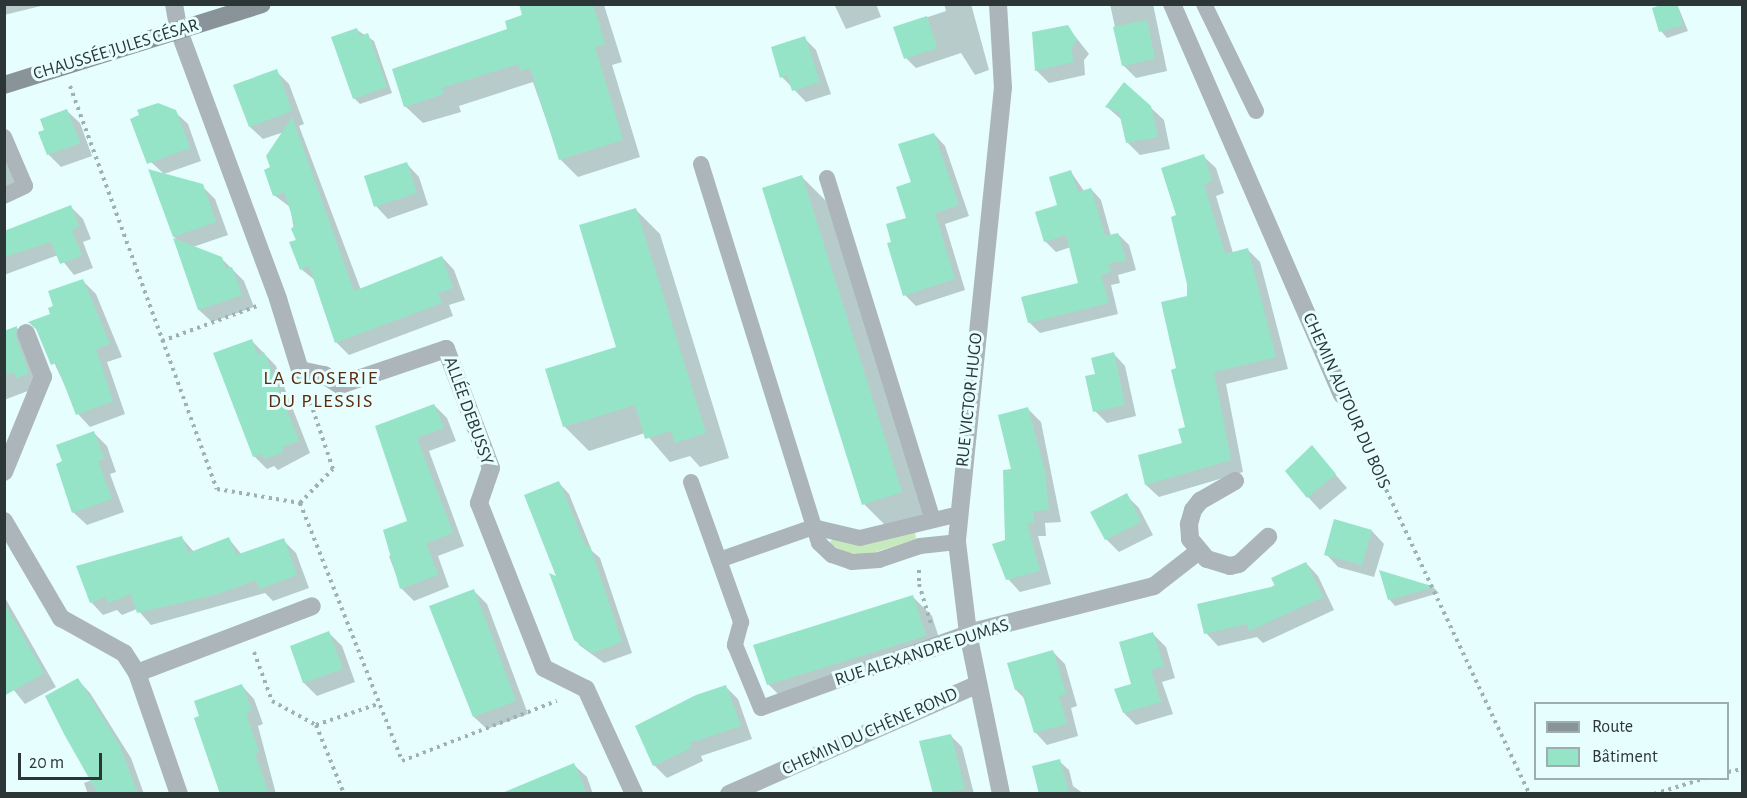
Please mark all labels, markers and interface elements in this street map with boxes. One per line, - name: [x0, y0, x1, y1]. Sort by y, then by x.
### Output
- street label: CHAUSSÉE JULES CÉSAR: [31, 15, 201, 85]
- street label: CHEMIN AUTOUR DU BOIS: [1297, 310, 1395, 492]
- street label: RUE VICTOR HUGO: [952, 332, 988, 468]
- street label: ALLÉE DEBUSSY: [438, 354, 498, 468]
- district label: LA CLOSERIE DU PLESSIS: [263, 367, 379, 414]
- street label: RUE ALEXANDRE DUMAS: [832, 615, 1012, 691]
- street label: CHEMIN DU CHÊNE ROND: [779, 684, 961, 780]
- legend: [1534, 702, 1729, 780]
- text: Route: [1592, 718, 1633, 736]
- scale bar: [21, 741, 105, 779]
- text: Bâtiment: [1592, 748, 1658, 766]
- text: 20 m: [29, 754, 64, 772]

